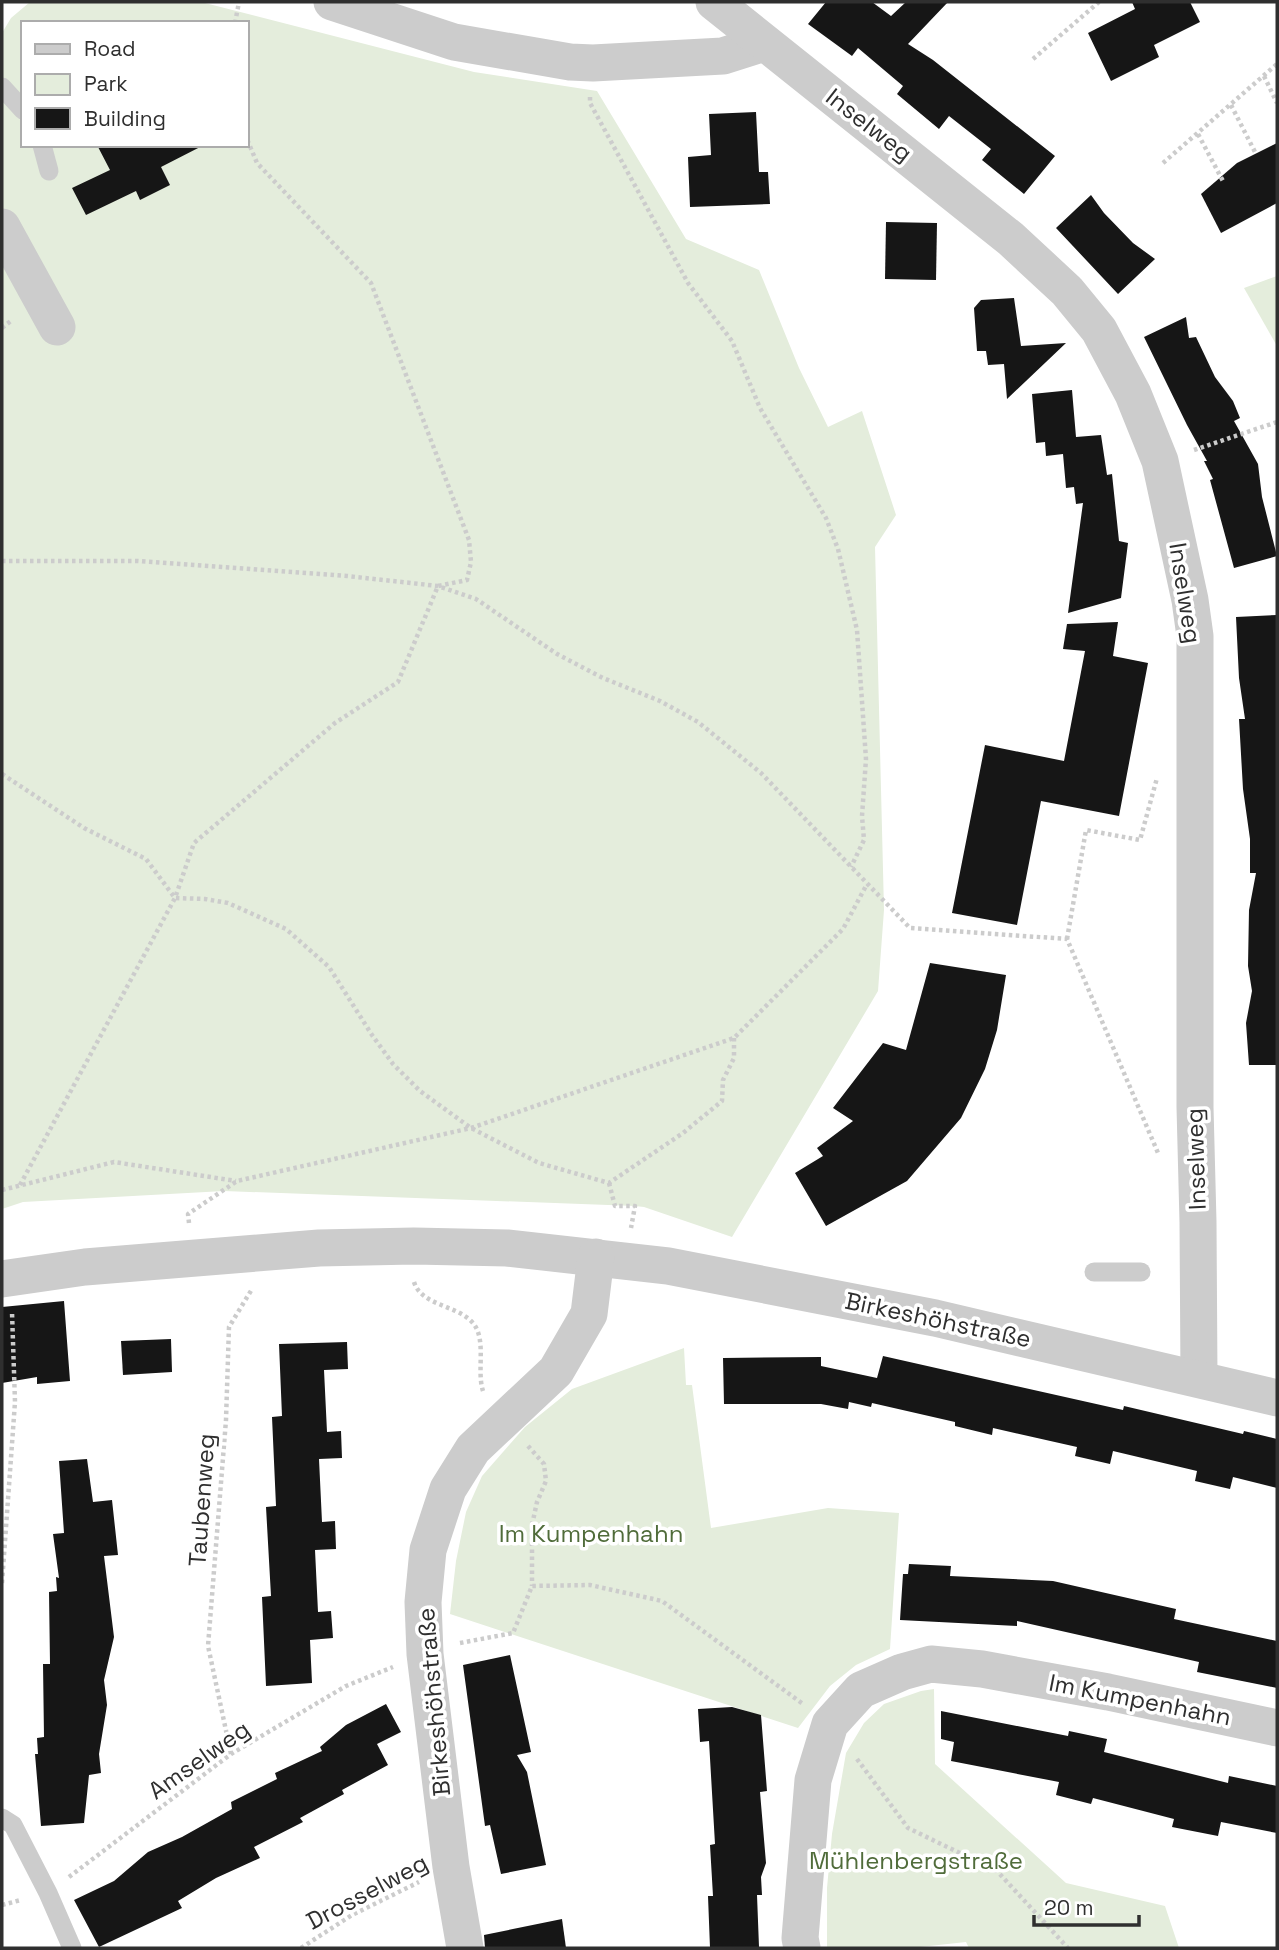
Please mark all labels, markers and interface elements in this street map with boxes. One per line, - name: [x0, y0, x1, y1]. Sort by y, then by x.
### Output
- legend: [21, 21, 248, 147]
- text: Road: [84, 35, 136, 62]
- text: Park: [84, 70, 128, 97]
- street label: Inselweg: [820, 81, 919, 168]
- text: Building: [84, 105, 166, 132]
- street label: Inselweg: [1162, 540, 1209, 646]
- street label: Inselweg: [1178, 1108, 1213, 1210]
- street label: Birkeshöhstraße: [842, 1285, 1034, 1354]
- street label: Taubenweg: [181, 1433, 222, 1567]
- park label: Im Kumpenhahn: [499, 1518, 683, 1549]
- street label: Birkeshöhstraße: [410, 1606, 457, 1798]
- street label: Im Kumpenhahn: [1046, 1667, 1234, 1732]
- street label: Amselweg: [142, 1713, 256, 1806]
- park label: Mühlenbergstraße: [809, 1845, 1023, 1876]
- street label: Drosselweg: [301, 1847, 433, 1937]
- scale bar: [1034, 1884, 1139, 1928]
- text: 20 m: [1044, 1894, 1094, 1921]

